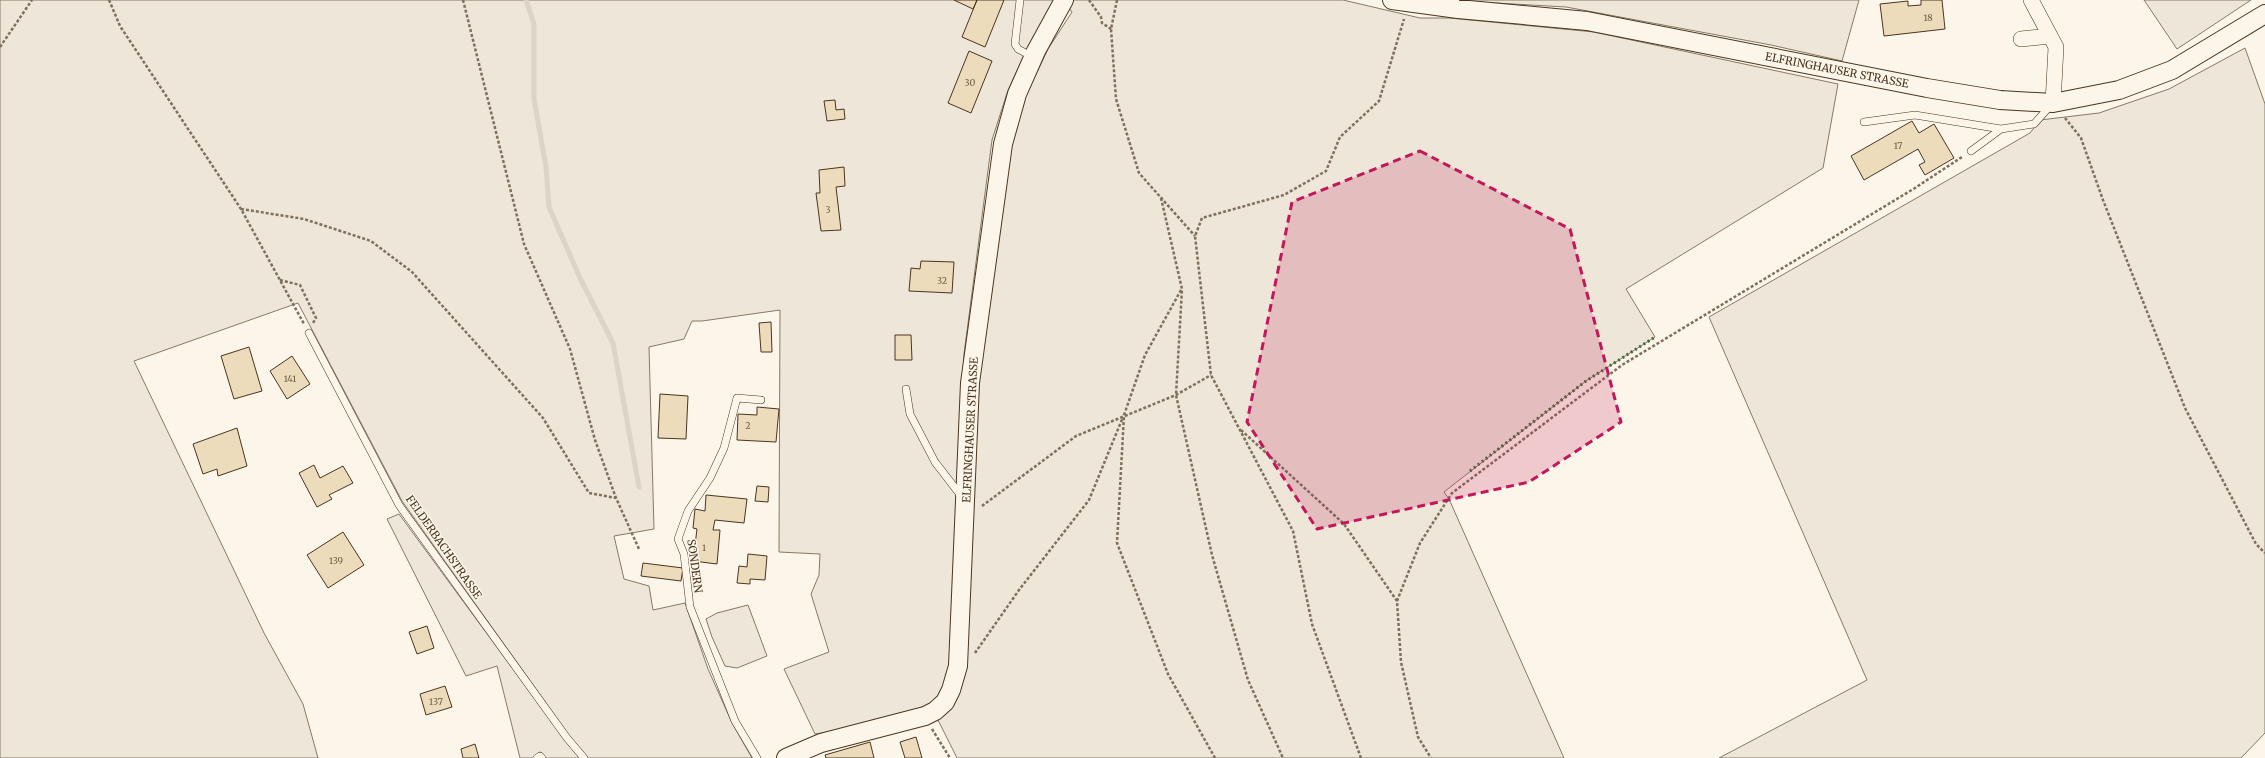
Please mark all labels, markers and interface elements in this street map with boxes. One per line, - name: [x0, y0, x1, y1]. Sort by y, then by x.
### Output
- house number: 18: [1923, 12, 1933, 23]
- street label: ELFRINGHAUSER STRASSE: [1764, 49, 1910, 91]
- house number: 30: [965, 77, 976, 88]
- house number: 17: [1894, 140, 1902, 151]
- house number: 3: [825, 204, 831, 215]
- house number: 32: [937, 275, 947, 286]
- street label: ELFRINGHAUSER STRASSE: [959, 357, 981, 503]
- house number: 141: [284, 373, 296, 384]
- house number: 2: [745, 420, 751, 431]
- street label: FELDERBACHSTRASSE: [403, 492, 485, 602]
- street label: SONDERN: [684, 538, 706, 594]
- house number: 1: [702, 542, 706, 553]
- house number: 139: [329, 555, 343, 566]
- house number: 137: [429, 696, 443, 707]

